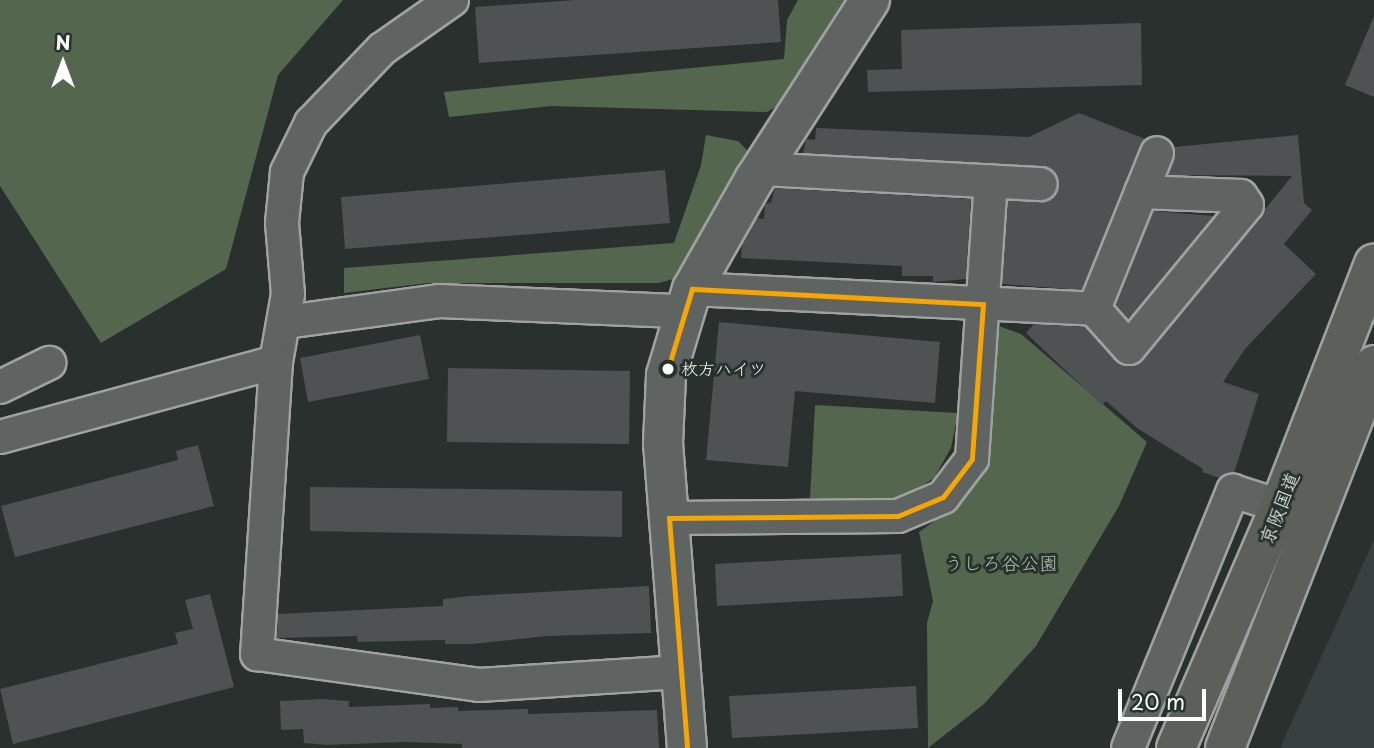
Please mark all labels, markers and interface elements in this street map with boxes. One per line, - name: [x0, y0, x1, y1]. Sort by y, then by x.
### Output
- north arrow: [28, 28, 98, 98]
- text: N: [55, 28, 71, 56]
- place label: 枚方ハイツ: [681, 359, 766, 379]
- marker: 枚方ハイツ: [661, 362, 675, 376]
- street label: 京阪国道: [1254, 468, 1304, 548]
- park label: うしろ谷公園: [944, 552, 1058, 574]
- scale bar: [1122, 674, 1210, 718]
- text: 20 m: [1131, 685, 1185, 717]

